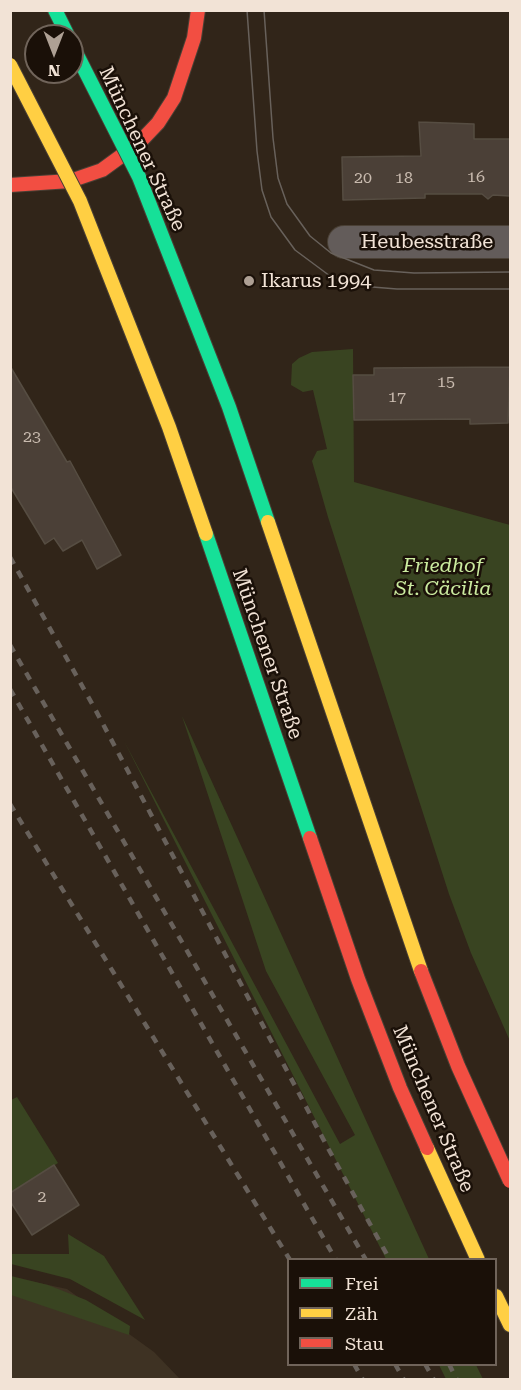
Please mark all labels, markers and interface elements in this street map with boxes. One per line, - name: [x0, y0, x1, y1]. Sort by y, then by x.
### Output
- north arrow: [24, 24, 84, 84]
- text: N: [48, 61, 60, 80]
- street label: Münchener Straße: [93, 63, 191, 235]
- house number: 16: [467, 167, 485, 187]
- house number: 20: [354, 168, 372, 188]
- house number: 18: [395, 168, 413, 188]
- street label: Heubesstraße: [361, 230, 493, 254]
- place label: Ikarus 1994: [261, 269, 371, 293]
- marker: Ikarus 1994: [242, 274, 256, 288]
- house number: 15: [437, 372, 455, 392]
- house number: 17: [388, 387, 406, 407]
- house number: 23: [23, 427, 41, 447]
- park label: Friedhof St. Cäcilia: [395, 554, 491, 601]
- street label: Münchener Straße: [227, 566, 307, 742]
- street label: Münchener Straße: [387, 1022, 479, 1196]
- house number: 2: [38, 1187, 46, 1207]
- legend: [287, 1258, 497, 1366]
- text: Frei: [345, 1273, 378, 1294]
- text: Zäh: [345, 1303, 378, 1324]
- text: Stau: [345, 1333, 384, 1354]

